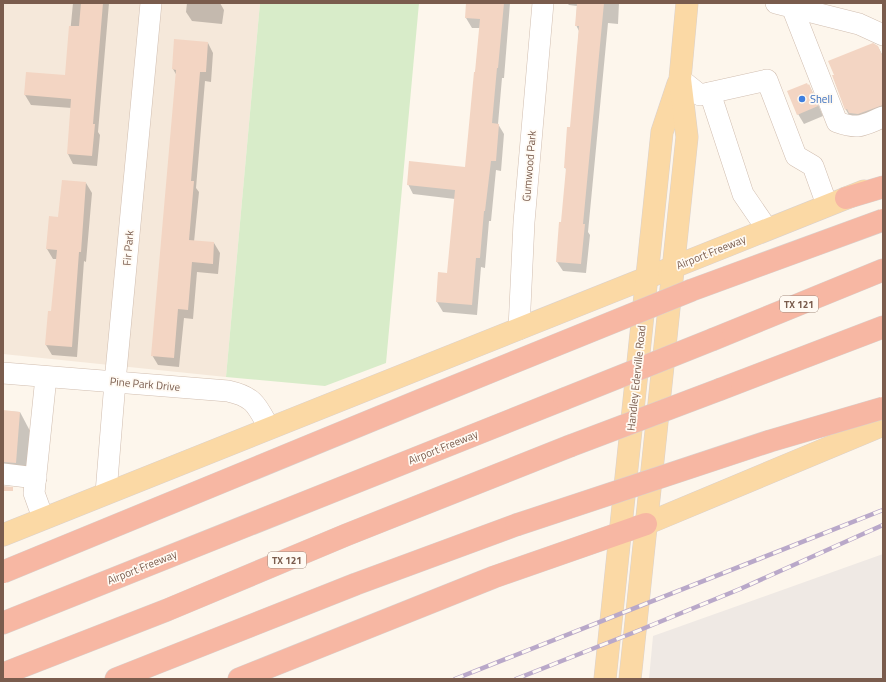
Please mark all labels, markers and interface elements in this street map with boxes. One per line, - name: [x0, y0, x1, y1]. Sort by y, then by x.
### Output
- place label: Shell: [810, 91, 833, 107]
- marker: Shell: [797, 94, 807, 104]
- street label: Gumwood Park: [518, 129, 540, 202]
- street label: Fir Park: [118, 229, 138, 266]
- street label: Airport Freeway: [674, 230, 749, 273]
- road number: TX 121: [780, 296, 818, 312]
- street label: Handley Ederville Road: [622, 324, 650, 432]
- street label: Pine Park Drive: [109, 373, 181, 395]
- street label: Airport Freeway: [406, 425, 481, 468]
- street label: Airport Freeway: [105, 545, 180, 588]
- road number: TX 121: [268, 552, 306, 568]

